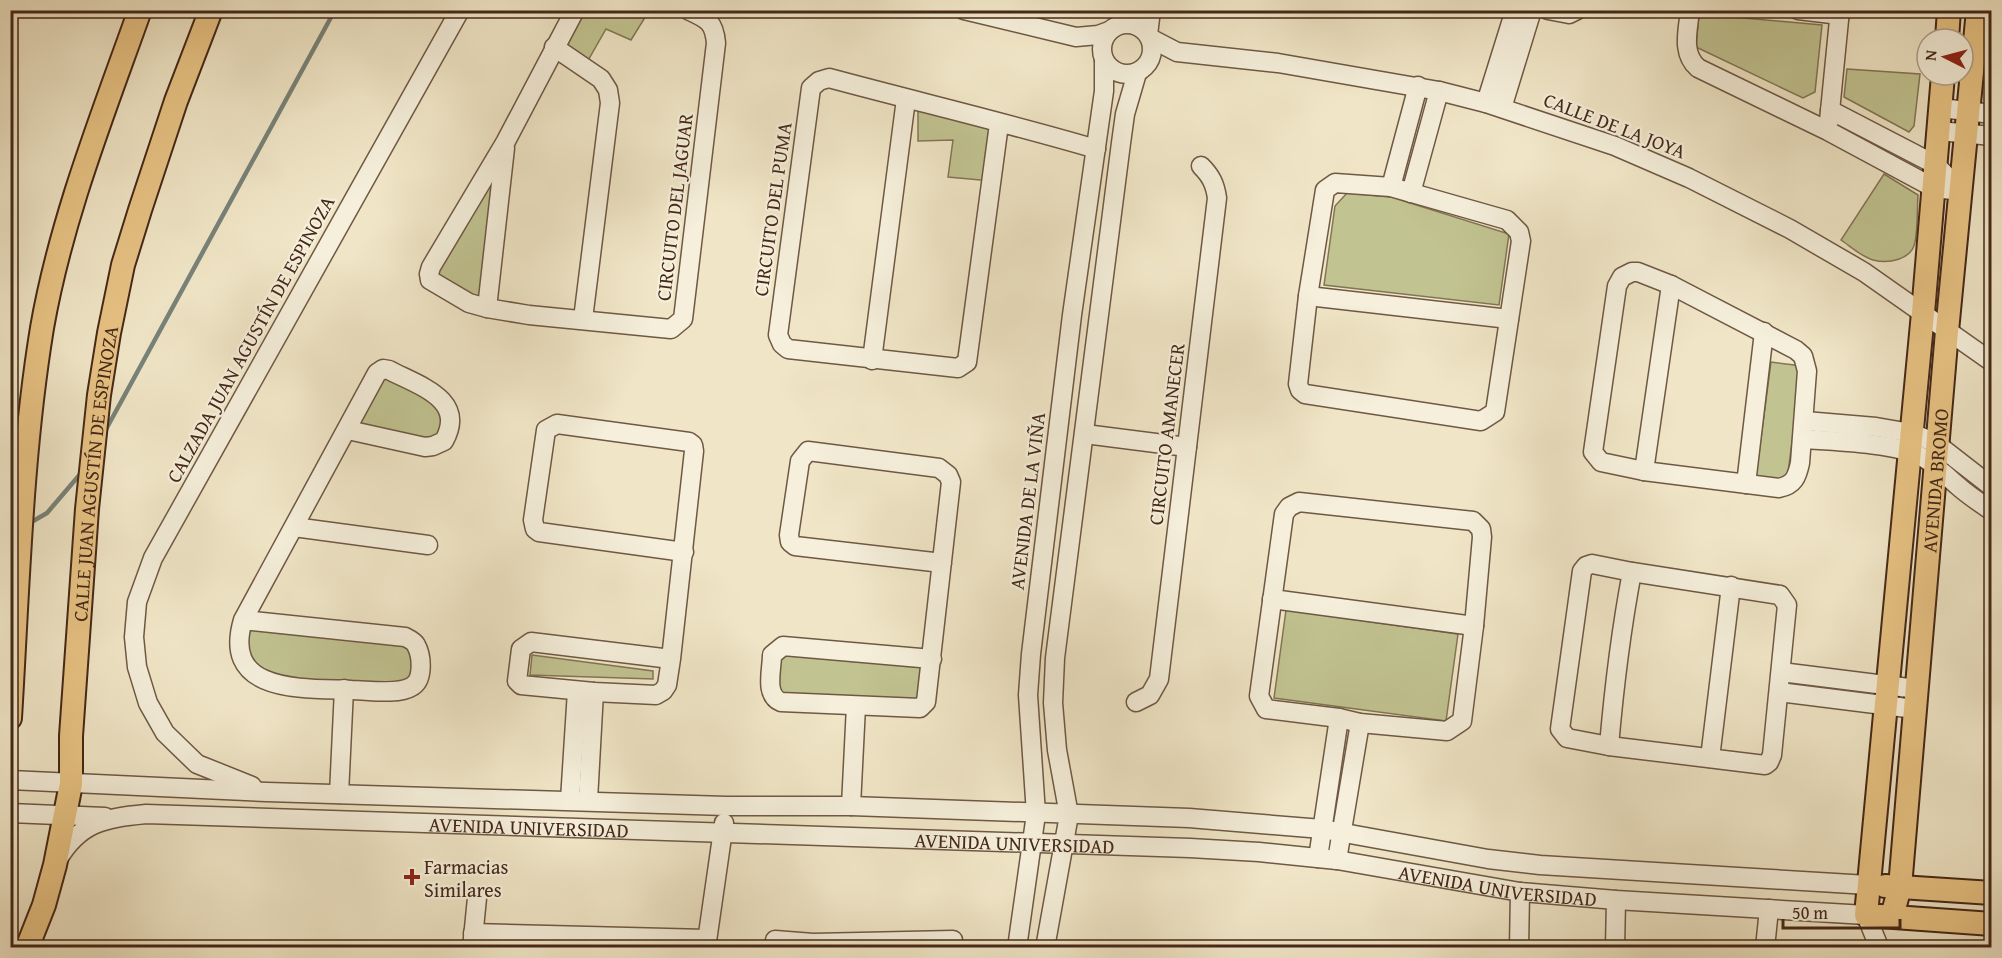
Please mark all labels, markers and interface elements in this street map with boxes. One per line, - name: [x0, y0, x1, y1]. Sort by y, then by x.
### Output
- north arrow: [1915, 27, 1975, 87]
- text: N: [1918, 49, 1943, 62]
- street label: CALLE DE LA JOYA: [1540, 85, 1690, 165]
- street label: CIRCUITO DEL JAGUAR: [648, 111, 700, 302]
- street label: CIRCUITO DEL PUMA: [745, 120, 799, 298]
- street label: CALZADA JUAN AGUSTÍN DE ESPINOZA: [159, 190, 341, 488]
- street label: CALLE JUAN AGUSTÍN DE ESPINOZA: [65, 323, 125, 622]
- street label: CIRCUITO AMANECER: [1140, 341, 1192, 527]
- street label: AVENIDA BROMO: [1914, 407, 1955, 554]
- street label: AVENIDA DE LA VIÑA: [1002, 411, 1052, 591]
- street label: AVENIDA UNIVERSIDAD: [428, 809, 629, 844]
- street label: AVENIDA UNIVERSIDAD: [914, 825, 1115, 860]
- place label: Farmacias Similares: [424, 852, 508, 904]
- street label: AVENIDA UNIVERSIDAD: [1396, 857, 1598, 913]
- marker: Farmacias Similares: [405, 870, 419, 884]
- scale bar: [1783, 892, 1900, 930]
- text: 50 m: [1792, 899, 1828, 926]

